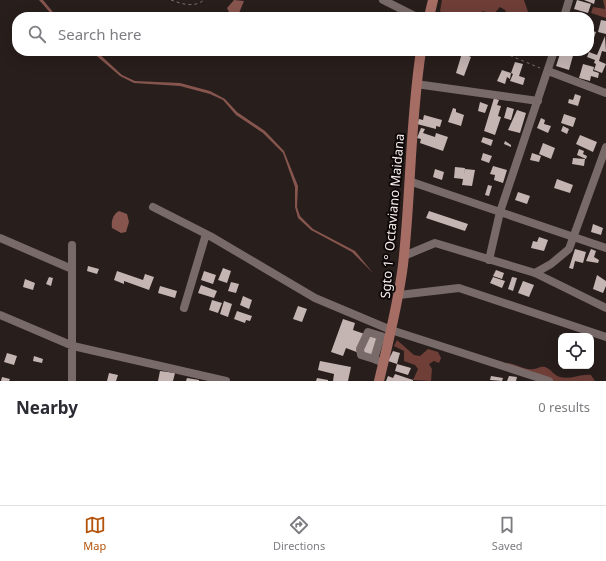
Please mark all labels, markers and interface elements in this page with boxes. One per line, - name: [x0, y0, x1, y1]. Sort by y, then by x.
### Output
- search box: [12, 12, 594, 56]
- icon: search: [26, 23, 48, 45]
- text: Search here: [58, 24, 141, 44]
- street label: Sgto 1° Octaviano Maidana: [376, 133, 408, 299]
- map controls: [558, 333, 594, 369]
- button: locate: [558, 333, 594, 369]
- text: Nearby: [16, 396, 78, 419]
- text: 0 results: [538, 398, 590, 416]
- tab: Map: [83, 514, 106, 553]
- tab: Directions: [273, 514, 325, 553]
- tab: Saved: [492, 514, 523, 553]

